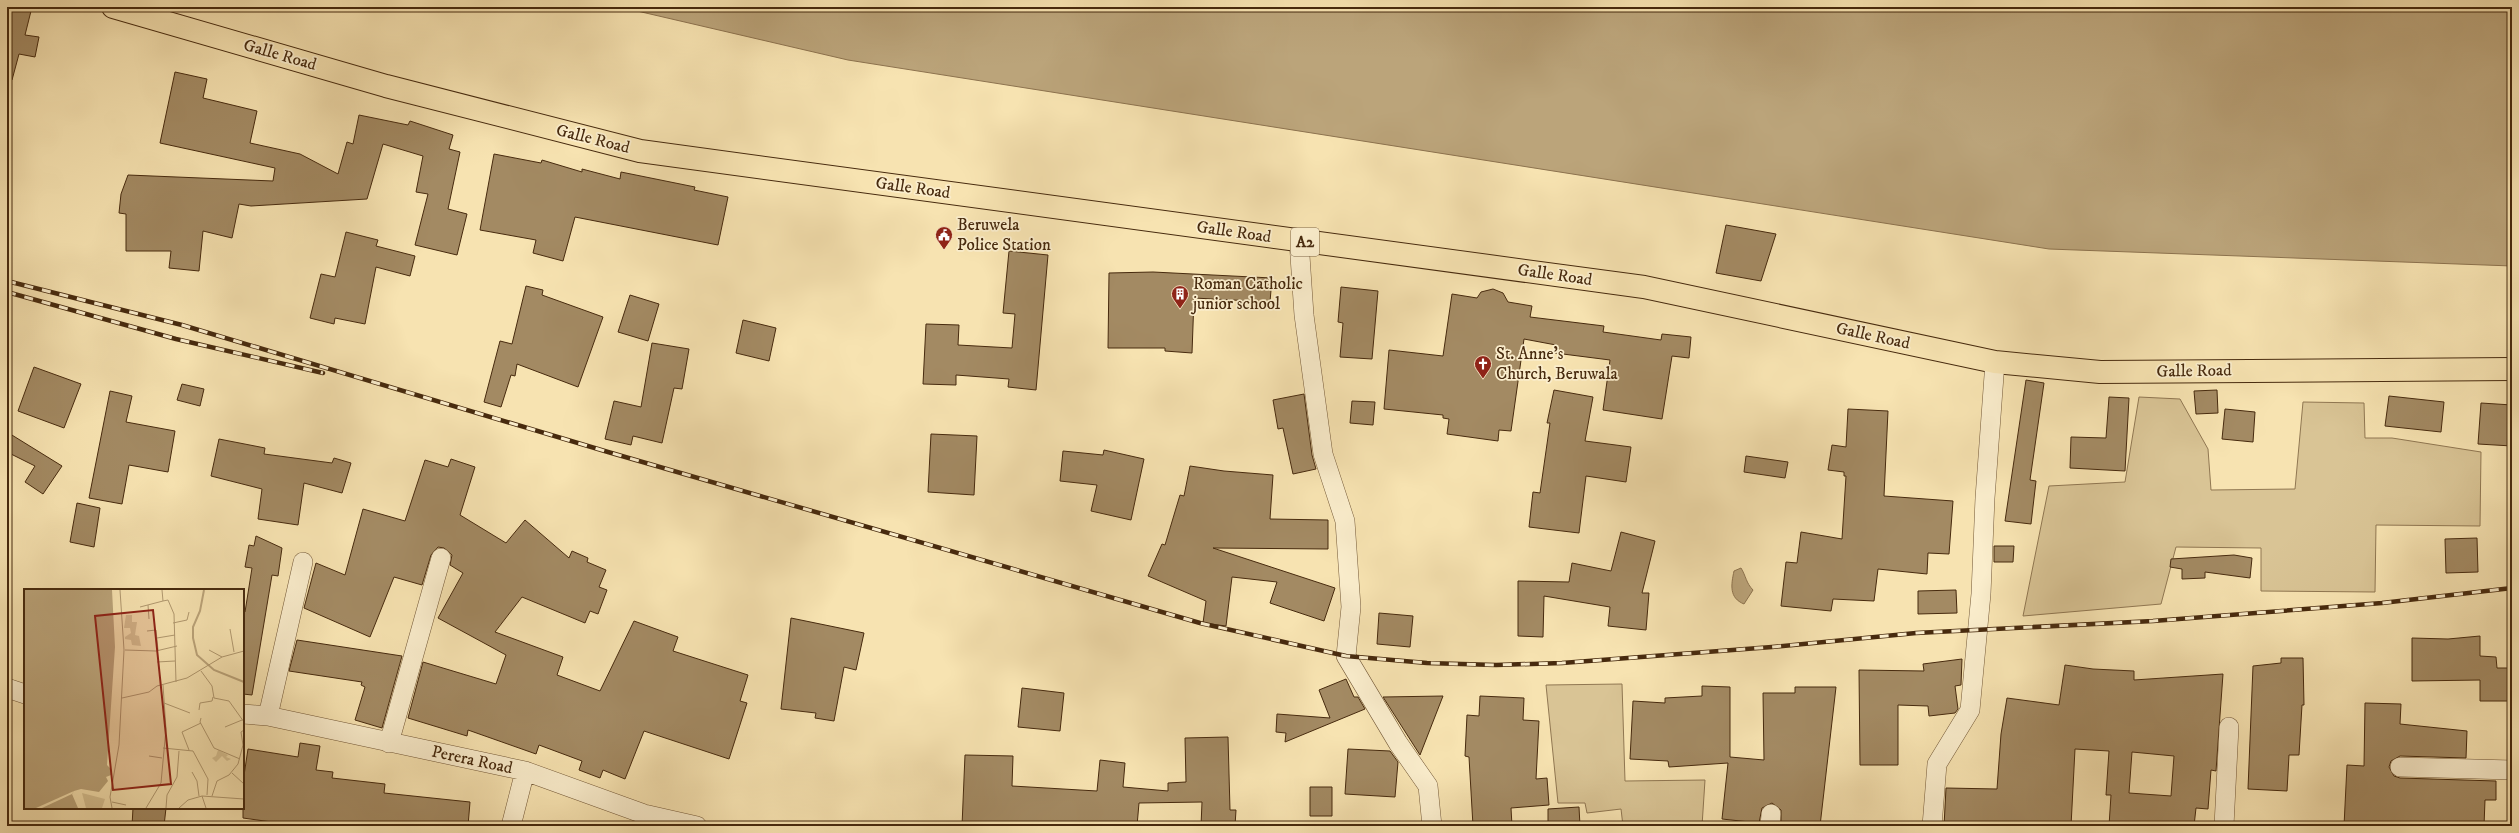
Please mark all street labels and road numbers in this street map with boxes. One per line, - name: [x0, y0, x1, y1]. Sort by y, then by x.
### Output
- street label: Galle Road: [241, 34, 320, 76]
- street label: Galle Road: [554, 119, 633, 159]
- street label: Galle Road: [874, 172, 952, 204]
- street label: Galle Road: [1195, 216, 1273, 248]
- road number: A2: [1291, 228, 1319, 256]
- street label: Galle Road: [1516, 259, 1594, 291]
- street label: Galle Road: [1834, 317, 1913, 355]
- street label: Galle Road: [2156, 359, 2232, 383]
- street label: Perera Road: [429, 741, 515, 779]

